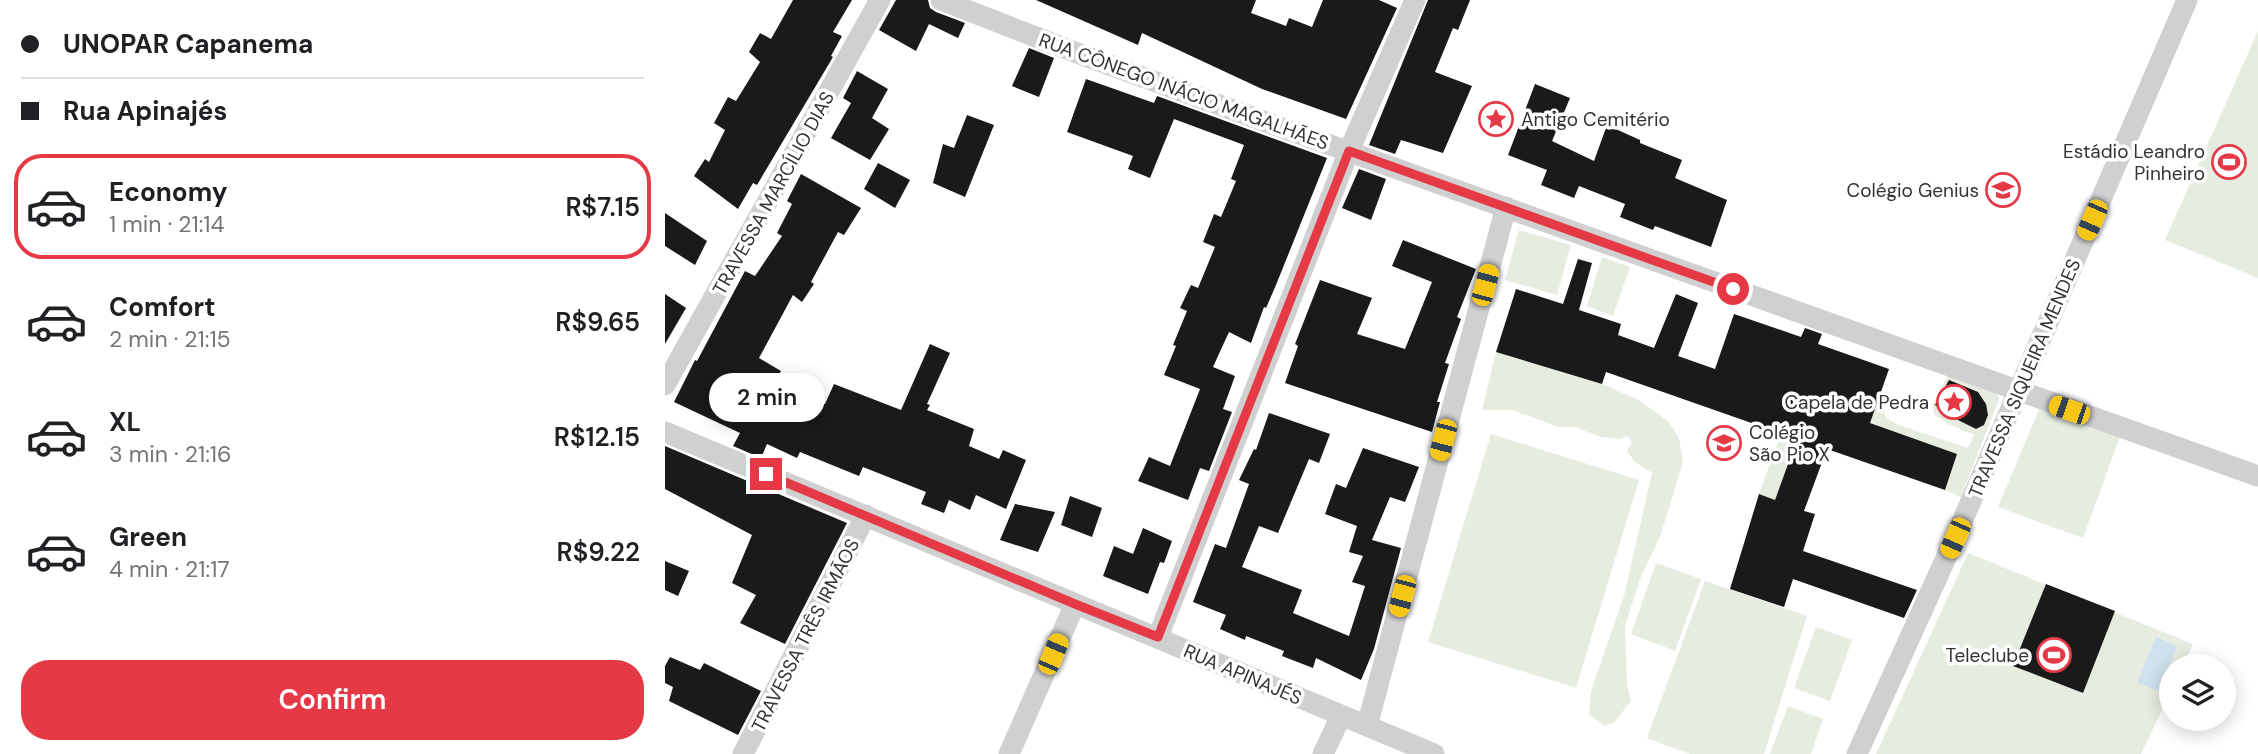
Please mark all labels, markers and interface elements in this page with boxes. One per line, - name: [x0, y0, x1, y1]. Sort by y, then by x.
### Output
- text: UNOPAR Capanema: [63, 27, 313, 61]
- street label: RUA CÔNEGO INÁCIO MAGALHÃES: [1035, 27, 1332, 156]
- street label: TRAVESSA MARCÍLIO DIAS: [707, 87, 840, 300]
- text: Rua Apinajés: [63, 94, 227, 128]
- place icon: Antigo Cemitério: [1477, 100, 1515, 138]
- place label: Antigo Cemitério: [1521, 107, 1670, 132]
- place label: Estádio Leandro Pinheiro: [2063, 139, 2205, 186]
- sports icon: Estádio Leandro Pinheiro: [2210, 143, 2248, 181]
- school or university icon: Colégio Genius: [1984, 171, 2022, 209]
- icon: car: [25, 175, 88, 238]
- text: Economy: [109, 175, 227, 209]
- place label: Colégio Genius: [1847, 178, 1979, 203]
- text: R$7.15: [566, 190, 640, 224]
- car: [2074, 197, 2111, 243]
- text: 1 min · 21:14: [109, 209, 225, 239]
- street label: TRAVESSA SIQUEIRA MENDES: [1963, 255, 2086, 502]
- car: [1470, 262, 1501, 308]
- route start: [1717, 273, 1749, 305]
- icon: car: [25, 290, 88, 353]
- text: Comfort: [109, 290, 215, 324]
- text: R$9.65: [555, 305, 640, 339]
- text: 2 min · 21:15: [109, 324, 231, 354]
- callout: 2 min: [708, 372, 824, 421]
- text: 2 min: [737, 382, 797, 412]
- place icon: Capela de Pedra: [1935, 383, 1973, 421]
- place label: Capela de Pedra: [1784, 390, 1929, 415]
- car: [2046, 393, 2093, 427]
- icon: car: [25, 405, 88, 468]
- text: XL: [109, 405, 141, 439]
- car: [1428, 417, 1459, 463]
- text: R$12.15: [554, 420, 640, 454]
- place label: Colégio São Pio X: [1749, 420, 1830, 467]
- school or university icon: Colégio São Pio X: [1705, 424, 1743, 462]
- text: 3 min · 21:16: [109, 439, 231, 469]
- route end: [750, 458, 782, 490]
- car: [1937, 515, 1974, 561]
- icon: car: [25, 520, 88, 583]
- text: Green: [109, 520, 187, 554]
- street label: TRAVESSA TRÊS IRMÃOS: [746, 534, 865, 736]
- text: R$9.22: [557, 535, 640, 569]
- text: 4 min · 21:17: [109, 554, 230, 584]
- car: [1387, 573, 1418, 619]
- car: [1036, 631, 1071, 677]
- sports icon: Teleclube: [2035, 636, 2073, 674]
- street label: RUA APINAJÉS: [1180, 638, 1306, 711]
- place label: Teleclube: [1946, 643, 2029, 668]
- map controls: [2159, 654, 2236, 731]
- button: layers: [2159, 654, 2236, 731]
- button: Confirm: [21, 660, 644, 740]

